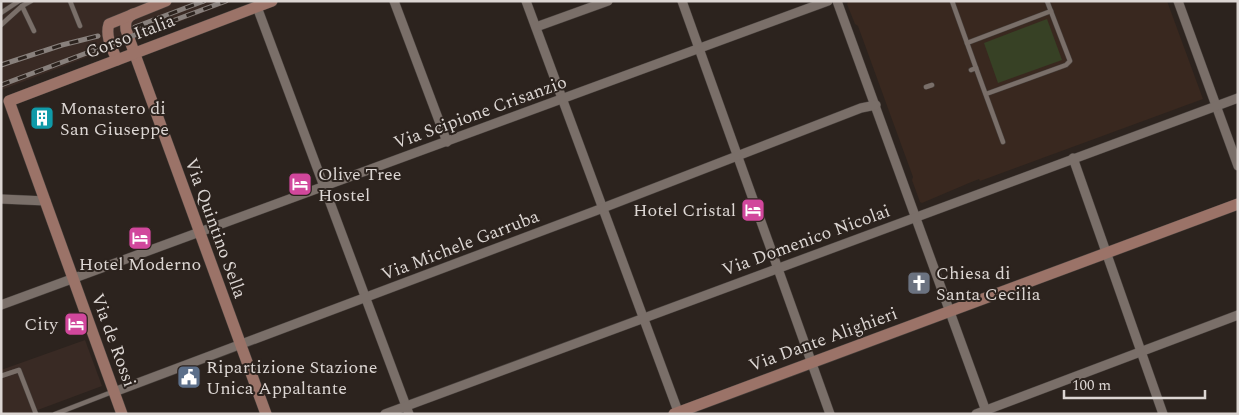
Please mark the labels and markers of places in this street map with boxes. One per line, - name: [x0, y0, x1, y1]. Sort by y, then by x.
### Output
- place label: Monastero di San Giuseppe: [60, 95, 169, 143]
- building icon: Monastero di San Giuseppe: [29, 105, 55, 131]
- place label: Olive Tree Hostel: [318, 161, 401, 209]
- hotel icon: Olive Tree Hostel: [287, 171, 313, 197]
- place label: Hotel Cristal: [633, 197, 736, 224]
- hotel icon: Hotel Cristal: [740, 197, 766, 223]
- hotel icon: Hotel Moderno: [127, 225, 153, 251]
- place label: Hotel Moderno: [79, 251, 201, 278]
- place label: Chiesa di Santa Cecilia: [936, 260, 1041, 308]
- church icon: Chiesa di Santa Cecilia: [906, 270, 932, 296]
- place label: City: [24, 311, 59, 338]
- hotel icon: City: [63, 311, 89, 337]
- place label: Ripartizione Stazione Unica Appaltante: [206, 354, 377, 402]
- public building icon: Ripartizione Stazione Unica Appaltante: [176, 364, 202, 390]

